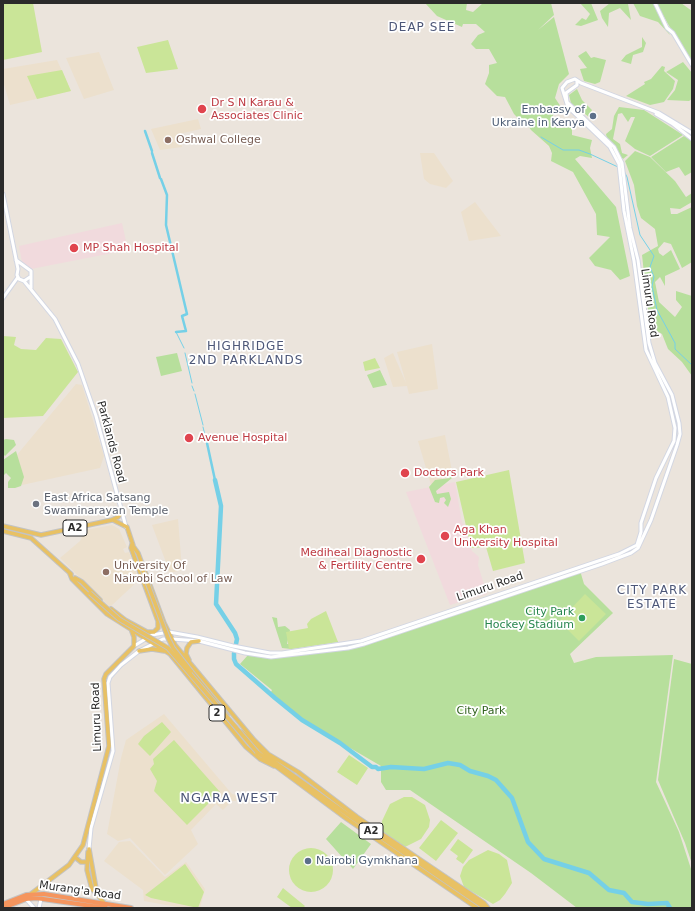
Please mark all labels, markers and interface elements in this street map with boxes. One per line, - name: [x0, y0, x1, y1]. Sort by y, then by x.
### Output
- district label: DEAP SEE: [389, 21, 455, 35]
- place label: Dr S N Karau & Associates Clinic: [211, 96, 303, 122]
- marker: Dr S N Karau & Associates Clinic: [196, 103, 208, 115]
- place label: Embassy of Ukraine in Kenya: [492, 103, 585, 129]
- marker: Embassy of Ukraine in Kenya: [588, 111, 598, 121]
- place label: Oshwal College: [176, 133, 261, 147]
- marker: Oshwal College: [163, 135, 173, 145]
- place label: MP Shah Hospital: [83, 241, 179, 255]
- marker: MP Shah Hospital: [68, 242, 80, 254]
- street label: Limuru Road: [638, 268, 660, 338]
- district label: HIGHRIDGE 2ND PARKLANDS: [189, 340, 303, 368]
- street label: Parklands Road: [94, 400, 128, 484]
- place label: Avenue Hospital: [198, 431, 287, 445]
- marker: Avenue Hospital: [183, 432, 195, 444]
- place label: Doctors Park: [414, 466, 484, 480]
- marker: Doctors Park: [399, 467, 411, 479]
- place label: East Africa Satsang Swaminarayan Temple: [44, 491, 168, 517]
- marker: East Africa Satsang Swaminarayan Temple: [31, 499, 41, 509]
- road number: A2: [63, 520, 87, 536]
- place label: Aga Khan University Hospital: [454, 523, 558, 549]
- marker: Aga Khan University Hospital: [439, 530, 451, 542]
- place label: Mediheal Diagnostic & Fertility Centre: [301, 546, 412, 572]
- marker: Mediheal Diagnostic & Fertility Centre: [415, 553, 427, 565]
- place label: University Of Nairobi School of Law: [114, 559, 233, 585]
- marker: University Of Nairobi School of Law: [101, 567, 111, 577]
- street label: Limuru Road: [455, 569, 525, 605]
- district label: CITY PARK ESTATE: [617, 584, 687, 612]
- place label: City Park Hockey Stadium: [484, 605, 574, 631]
- marker: City Park Hockey Stadium: [577, 613, 587, 623]
- street label: Limuru Road: [89, 682, 105, 752]
- park label: City Park: [457, 704, 505, 718]
- road number: 2: [209, 705, 225, 721]
- district label: NGARA WEST: [180, 791, 278, 807]
- road number: A2: [359, 823, 383, 839]
- place label: Nairobi Gymkhana: [316, 854, 418, 868]
- marker: Nairobi Gymkhana: [303, 856, 313, 866]
- street label: Murang'a Road: [38, 879, 122, 903]

